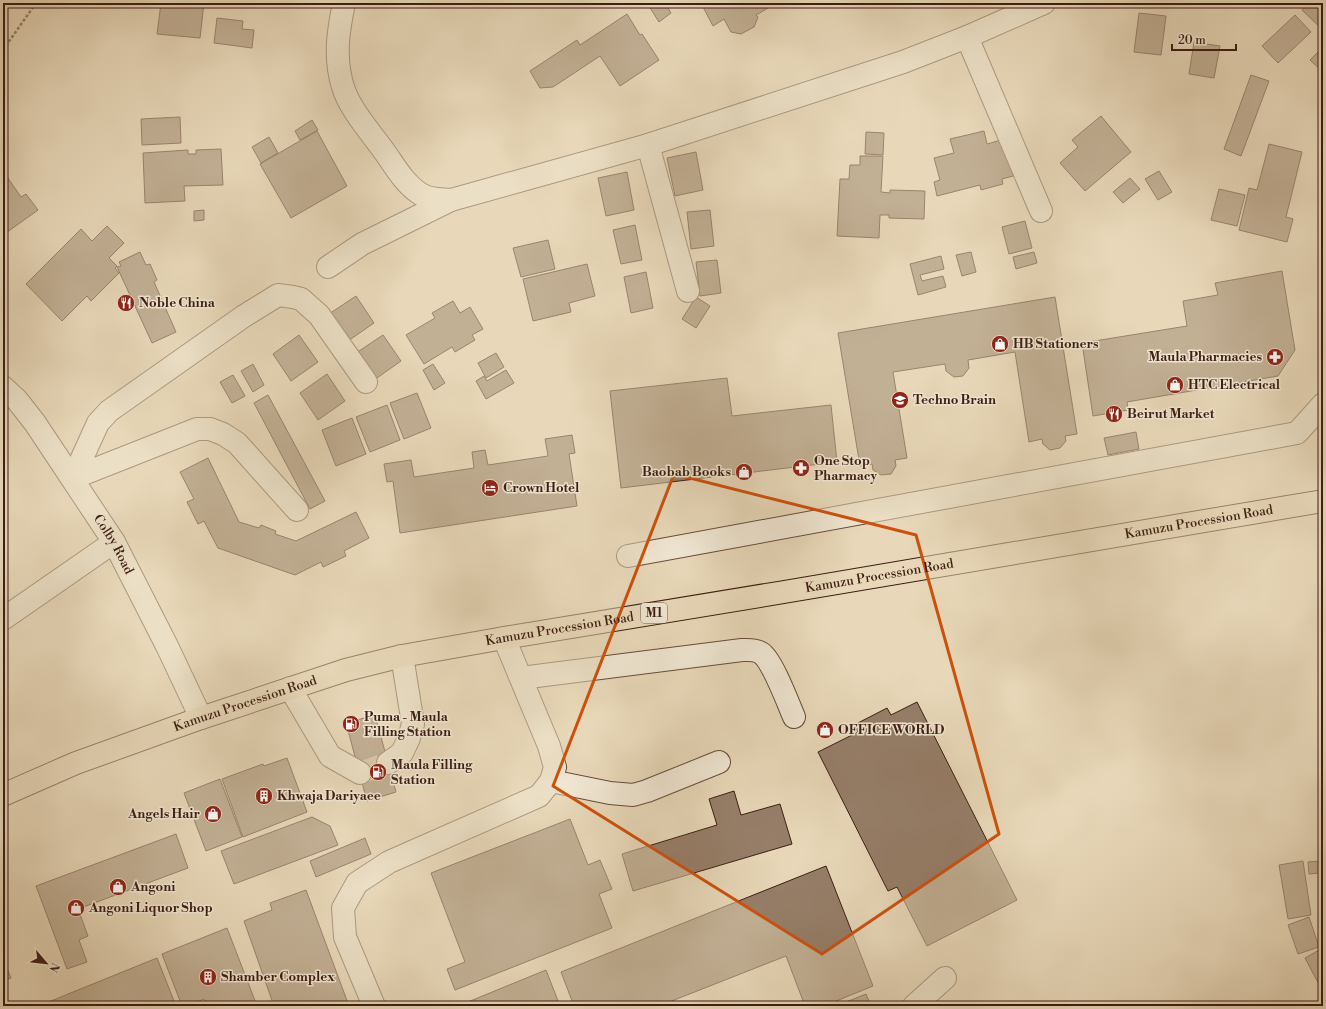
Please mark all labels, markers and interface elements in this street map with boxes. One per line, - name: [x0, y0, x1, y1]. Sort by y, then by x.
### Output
- scale bar: [1172, 26, 1236, 52]
- text: 20 m: [1178, 33, 1206, 48]
- restaurant icon: Noble China: [116, 293, 136, 313]
- place label: Noble China: [139, 295, 216, 311]
- shop icon: HB Stationers: [990, 334, 1010, 354]
- place label: HB Stationers: [1013, 336, 1099, 352]
- pharmacy icon: Maula Pharmacies: [1265, 347, 1285, 367]
- place label: Maula Pharmacies: [1148, 349, 1262, 365]
- shop icon: HTC Electrical: [1165, 375, 1185, 395]
- place label: HTC Electrical: [1188, 377, 1281, 393]
- school or university icon: Techno Brain: [890, 390, 910, 410]
- place label: Techno Brain: [913, 392, 996, 408]
- restaurant icon: Beirut Market: [1104, 404, 1124, 424]
- place label: Beirut Market: [1127, 406, 1215, 422]
- place label: One Stop Pharmacy: [814, 453, 878, 484]
- pharmacy icon: One Stop Pharmacy: [791, 458, 811, 478]
- shop icon: Baobab Books: [734, 462, 754, 482]
- place label: Baobab Books: [642, 464, 731, 480]
- hotel icon: Crown Hotel: [480, 478, 500, 498]
- place label: Crown Hotel: [503, 480, 580, 496]
- street label: Kamuzu Procession Road: [1123, 501, 1275, 542]
- street label: Colby Road: [90, 511, 137, 577]
- street label: Kamuzu Procession Road: [804, 555, 955, 596]
- road number: M1: [641, 603, 667, 623]
- street label: Kamuzu Procession Road: [484, 609, 636, 649]
- street label: Kamuzu Procession Road: [171, 672, 319, 735]
- place label: Puma - Maula Filling Station: [364, 709, 451, 740]
- fuel station icon: Puma - Maula Filling Station: [341, 714, 361, 734]
- shop icon: OFFICE WORLD: [815, 720, 835, 740]
- place label: OFFICE WORLD: [838, 722, 944, 738]
- place label: Maula Filling Station: [391, 757, 473, 788]
- fuel station icon: Maula Filling Station: [368, 762, 388, 782]
- building icon: Khwaja Dariyaee: [254, 786, 274, 806]
- place label: Khwaja Dariyaee: [277, 788, 381, 804]
- shop icon: Angels Hair: [203, 804, 223, 824]
- place label: Angels Hair: [127, 806, 200, 822]
- shop icon: Angoni: [108, 877, 128, 897]
- place label: Angoni: [130, 879, 175, 895]
- shop icon: Angoni Liquor Shop: [66, 898, 86, 918]
- place label: Angoni Liquor Shop: [88, 900, 213, 916]
- north arrow: [26, 943, 66, 983]
- text: N: [46, 960, 62, 975]
- building icon: Shamber Complex: [198, 967, 218, 987]
- place label: Shamber Complex: [221, 969, 335, 985]

